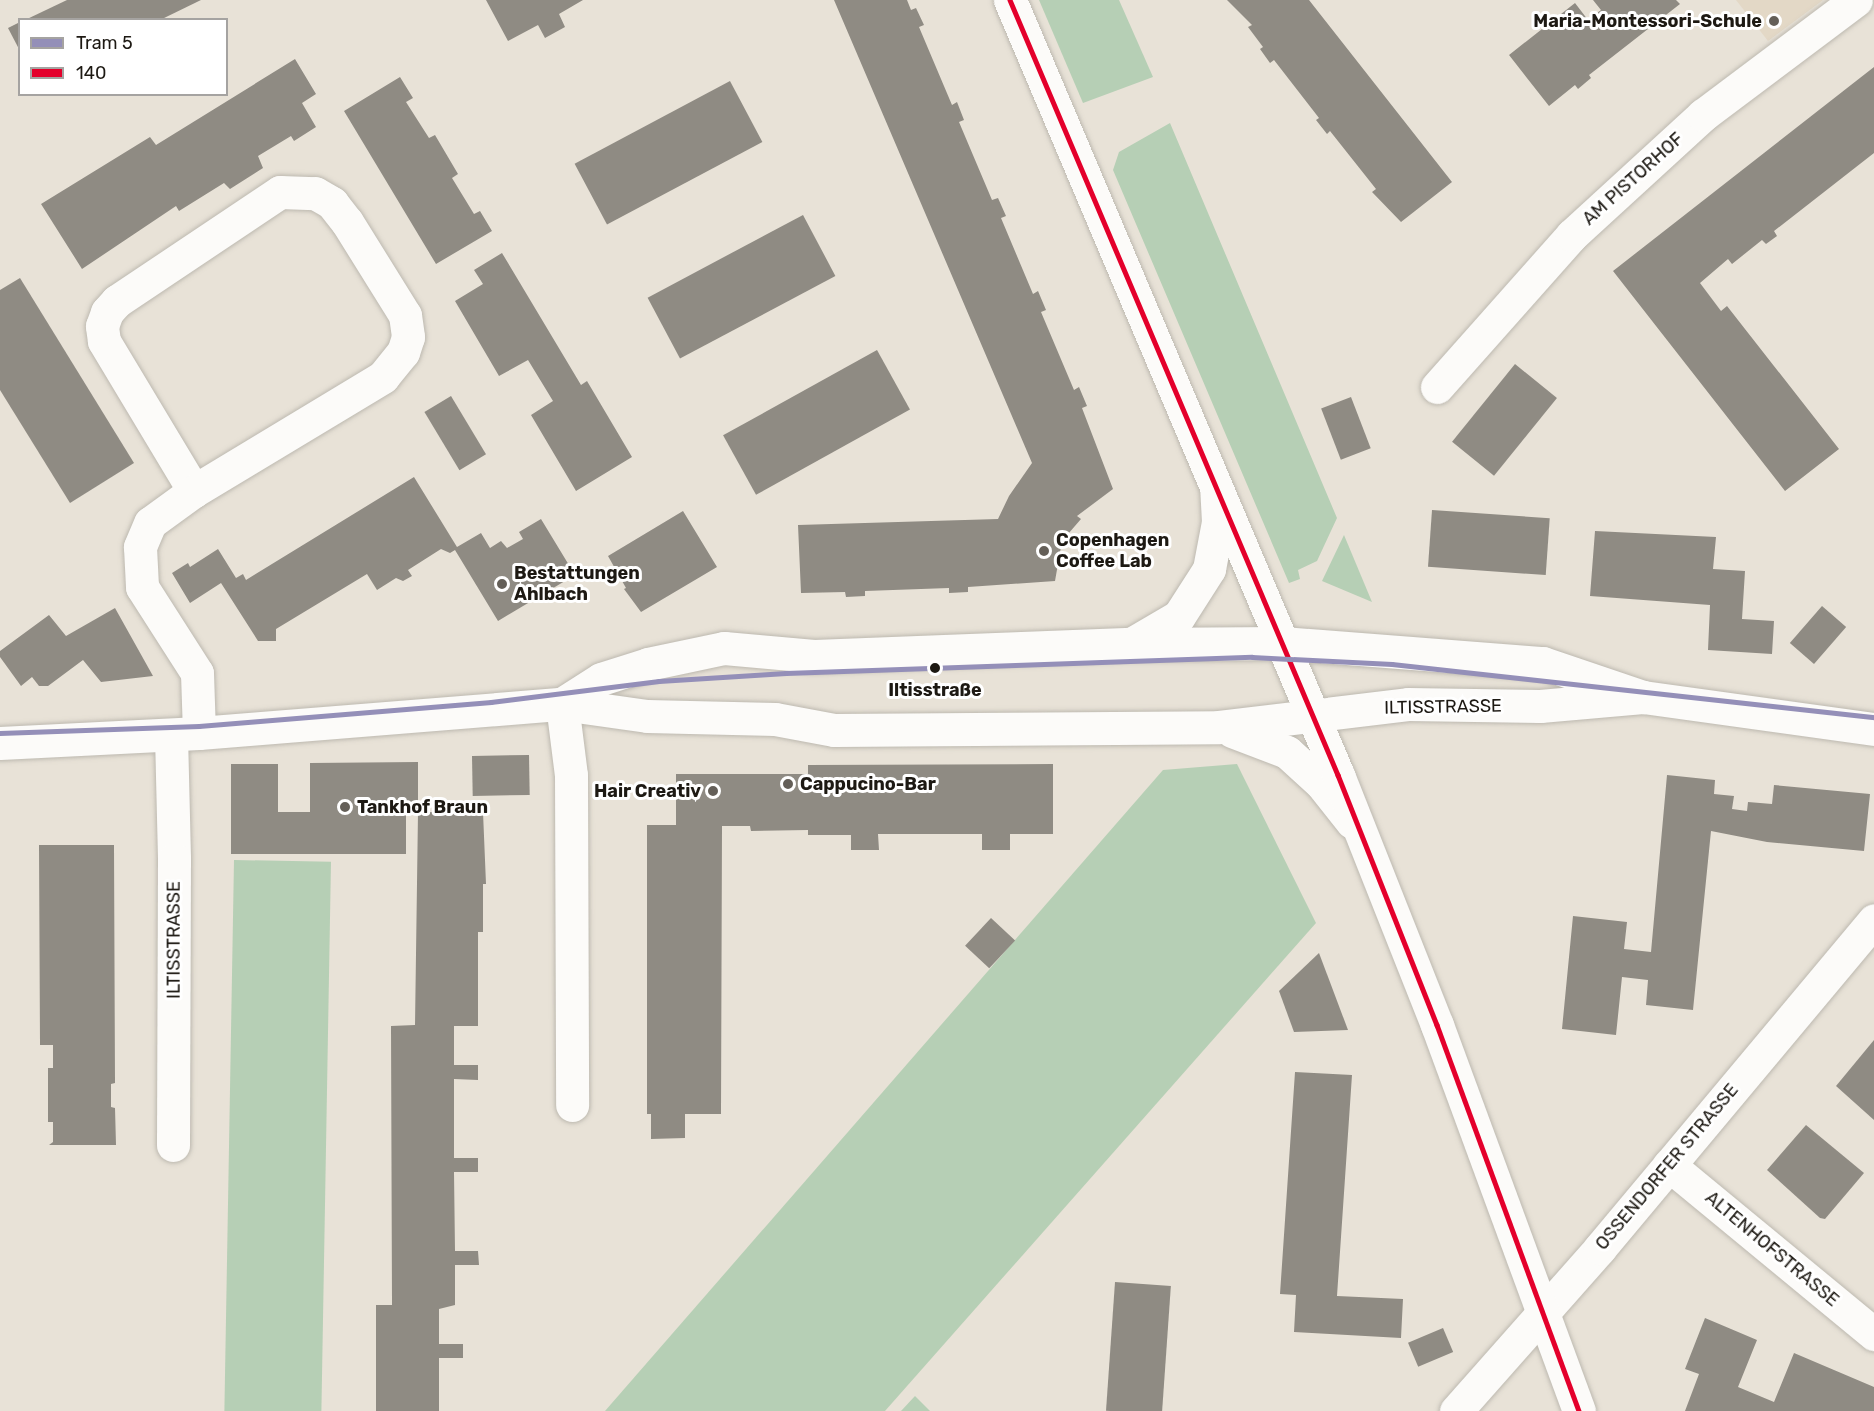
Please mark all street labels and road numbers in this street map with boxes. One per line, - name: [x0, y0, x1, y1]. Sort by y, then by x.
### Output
- street label: AM PISTORHOF: [1578, 128, 1688, 230]
- street label: ILTISSTRASSE: [1384, 695, 1502, 719]
- street label: ILTISSTRASSE: [163, 881, 185, 999]
- street label: OSSENDORFER STRASSE: [1591, 1079, 1743, 1255]
- street label: ALTENHOFSTRASSE: [1701, 1187, 1843, 1311]

